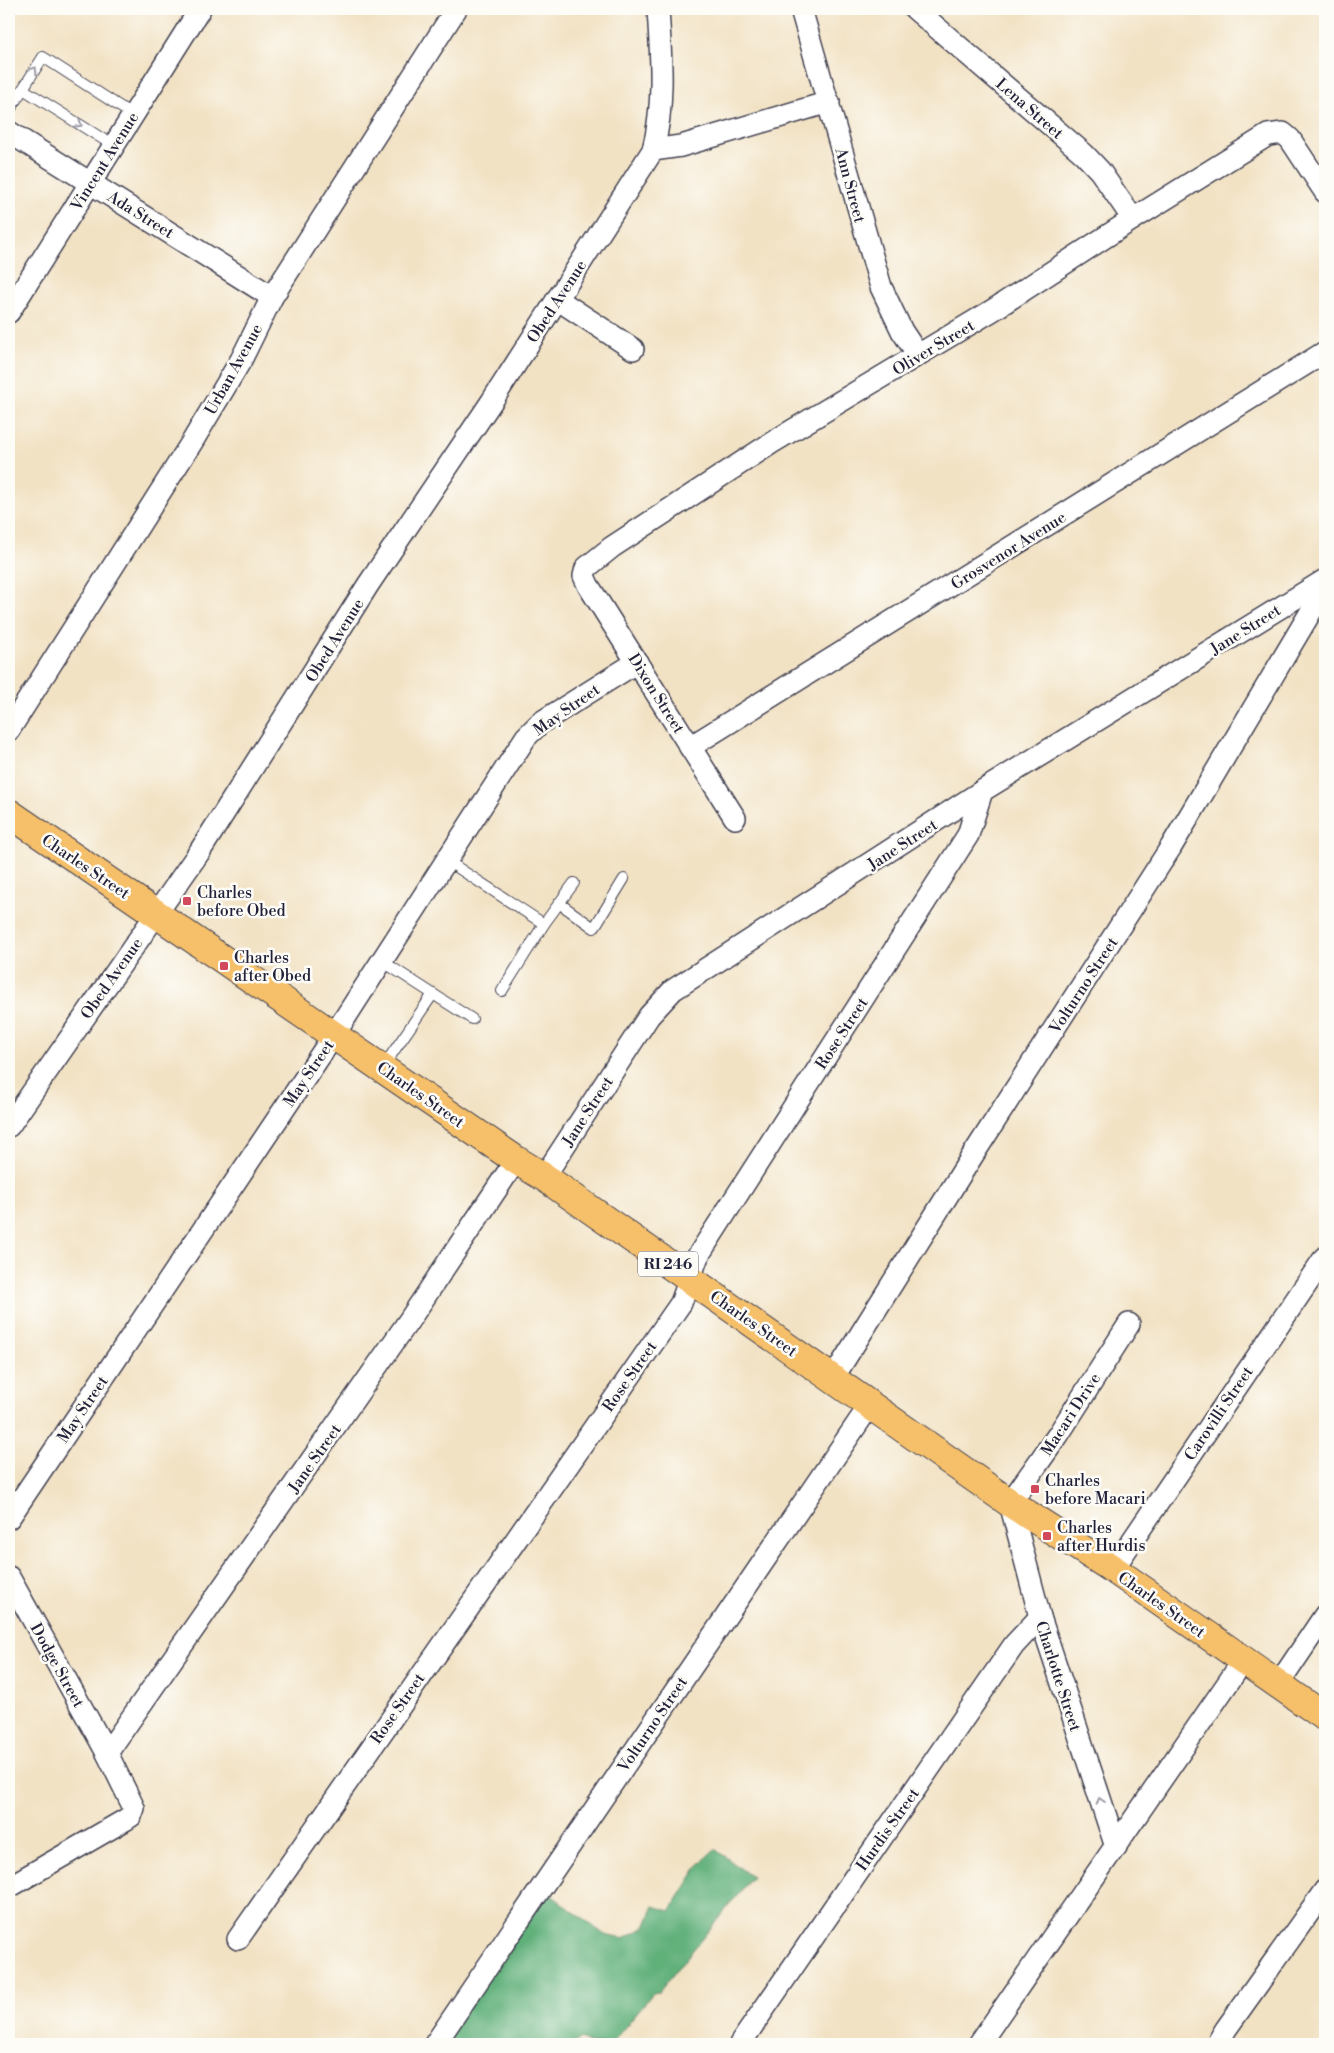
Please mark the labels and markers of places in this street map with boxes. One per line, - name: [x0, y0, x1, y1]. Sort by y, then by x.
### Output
- place label: Charles before Obed: [197, 883, 286, 921]
- marker: Charles before Obed: [181, 895, 193, 907]
- place label: Charles after Obed: [234, 948, 311, 986]
- marker: Charles after Obed: [218, 960, 230, 972]
- place label: Charles before Macari: [1045, 1471, 1146, 1509]
- marker: Charles before Macari: [1029, 1483, 1041, 1495]
- place label: Charles after Hurdis: [1057, 1518, 1145, 1556]
- marker: Charles after Hurdis: [1041, 1530, 1053, 1542]

